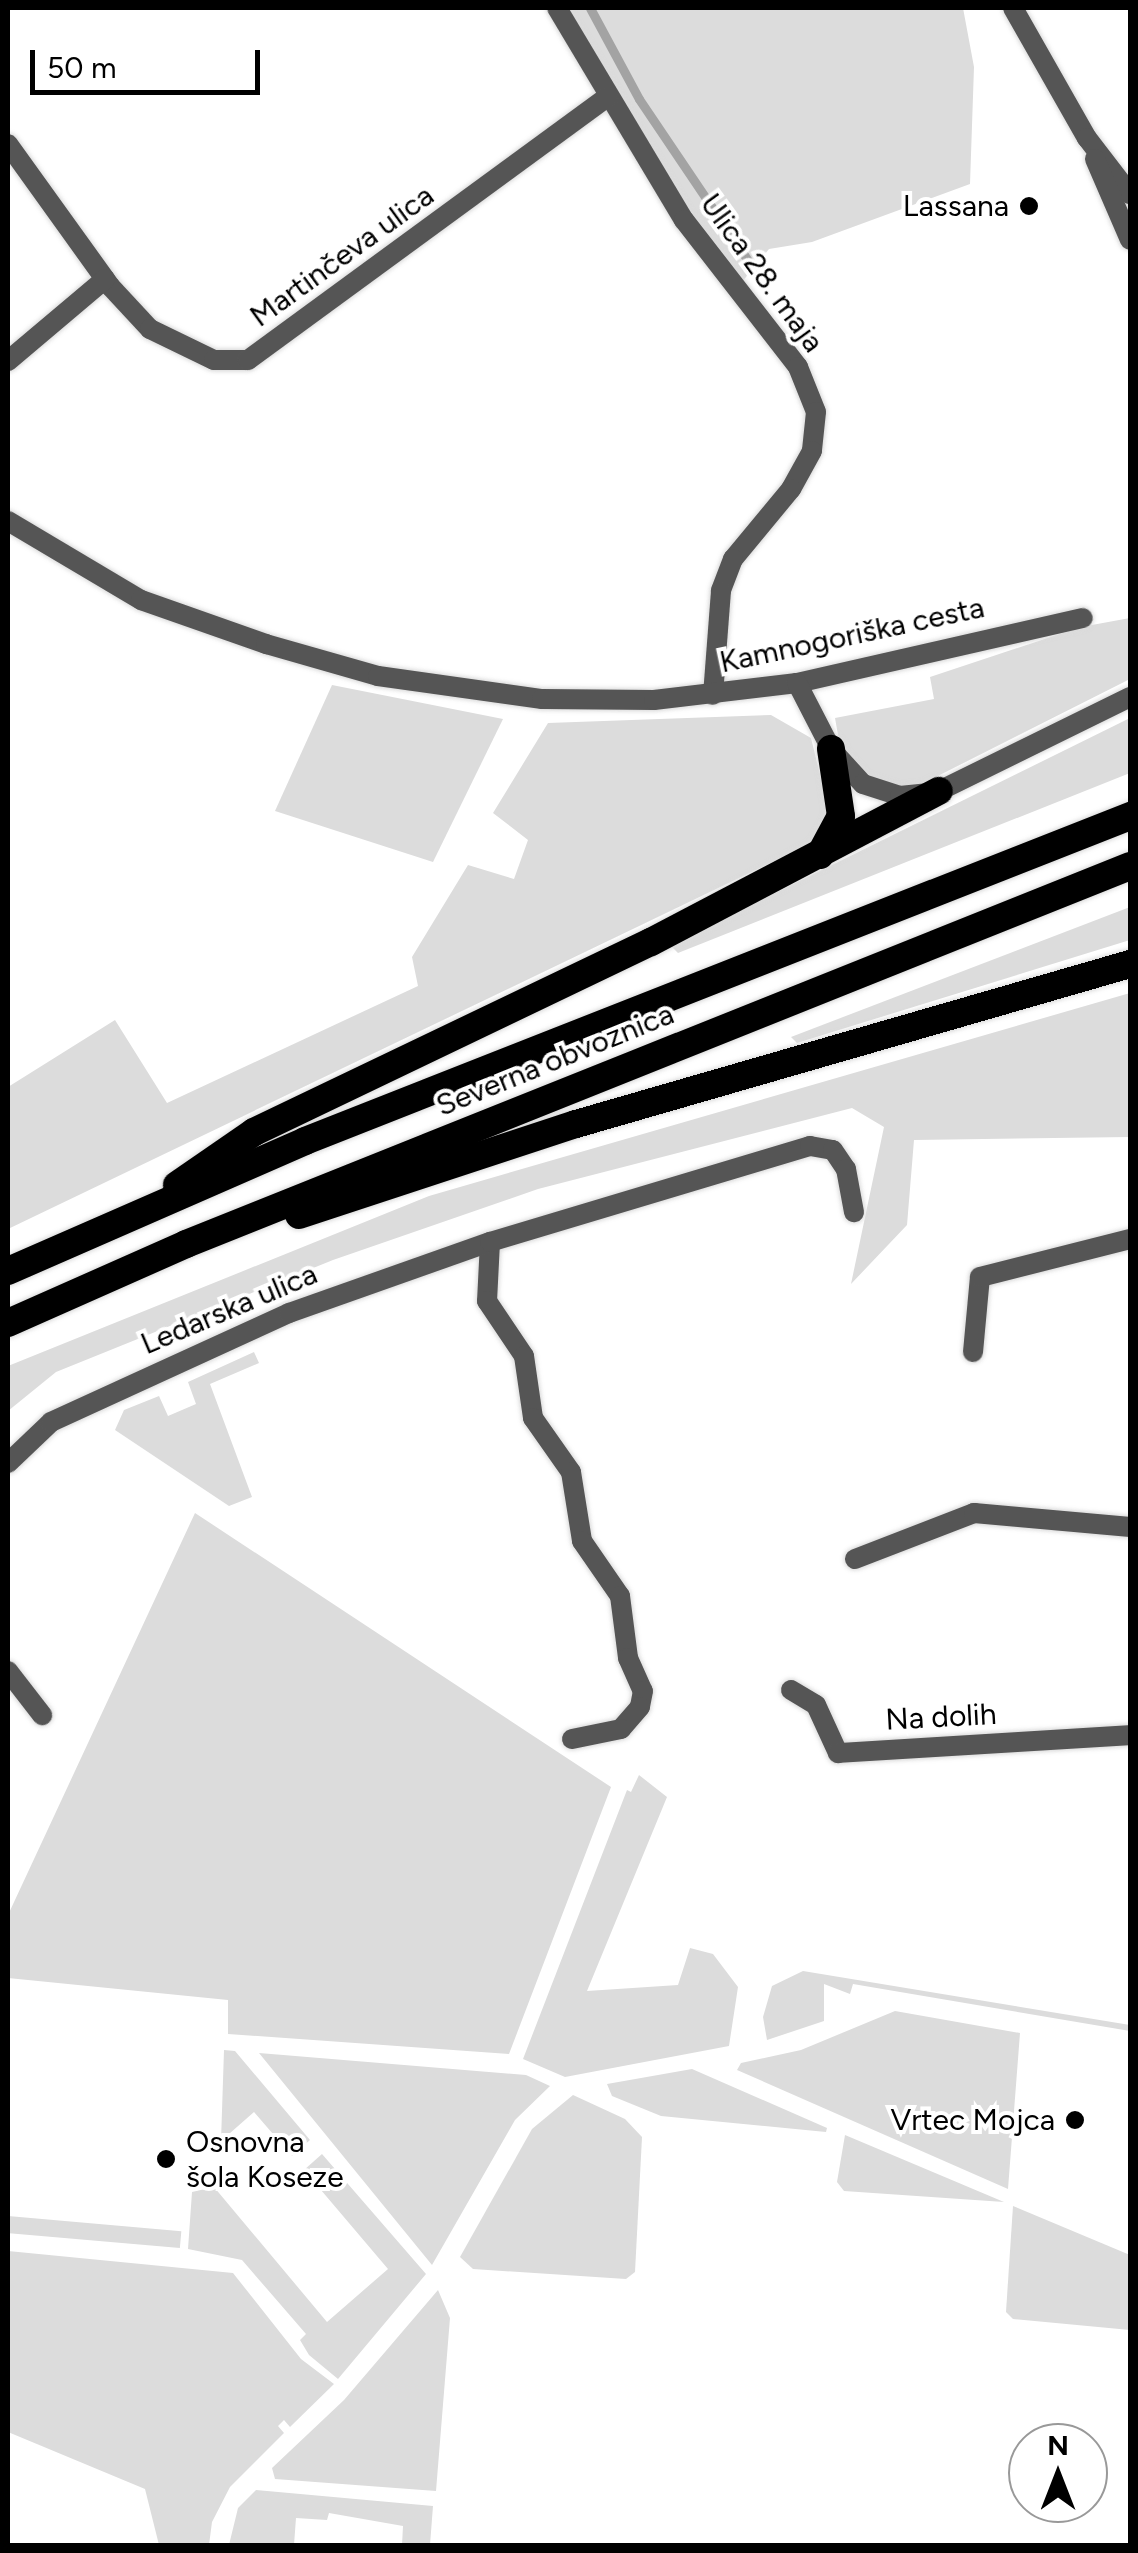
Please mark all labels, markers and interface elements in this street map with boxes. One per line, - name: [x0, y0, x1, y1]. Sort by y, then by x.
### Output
- scale bar: [35, 30, 265, 92]
- text: 50 m: [47, 49, 116, 86]
- street label: Martinčeva ulica: [243, 177, 441, 335]
- street label: Ulica 28. maja: [693, 187, 831, 359]
- place label: Lassana: [903, 188, 1009, 224]
- marker: Lassana: [1018, 195, 1040, 217]
- street label: Kamnogoriška cesta: [717, 589, 987, 681]
- street label: Severna obvoznica: [431, 996, 679, 1124]
- street label: Ledarska ulica: [136, 1256, 322, 1362]
- street label: Na dolih: [885, 1696, 997, 1738]
- place label: Vrtec Mojca: [891, 2102, 1055, 2138]
- marker: Vrtec Mojca: [1064, 2109, 1086, 2131]
- place label: Osnovna šola Koseze: [186, 2124, 344, 2194]
- marker: Osnovna šola Koseze: [155, 2148, 177, 2170]
- north arrow: [1008, 2423, 1108, 2523]
- text: N: [1047, 2428, 1069, 2462]

